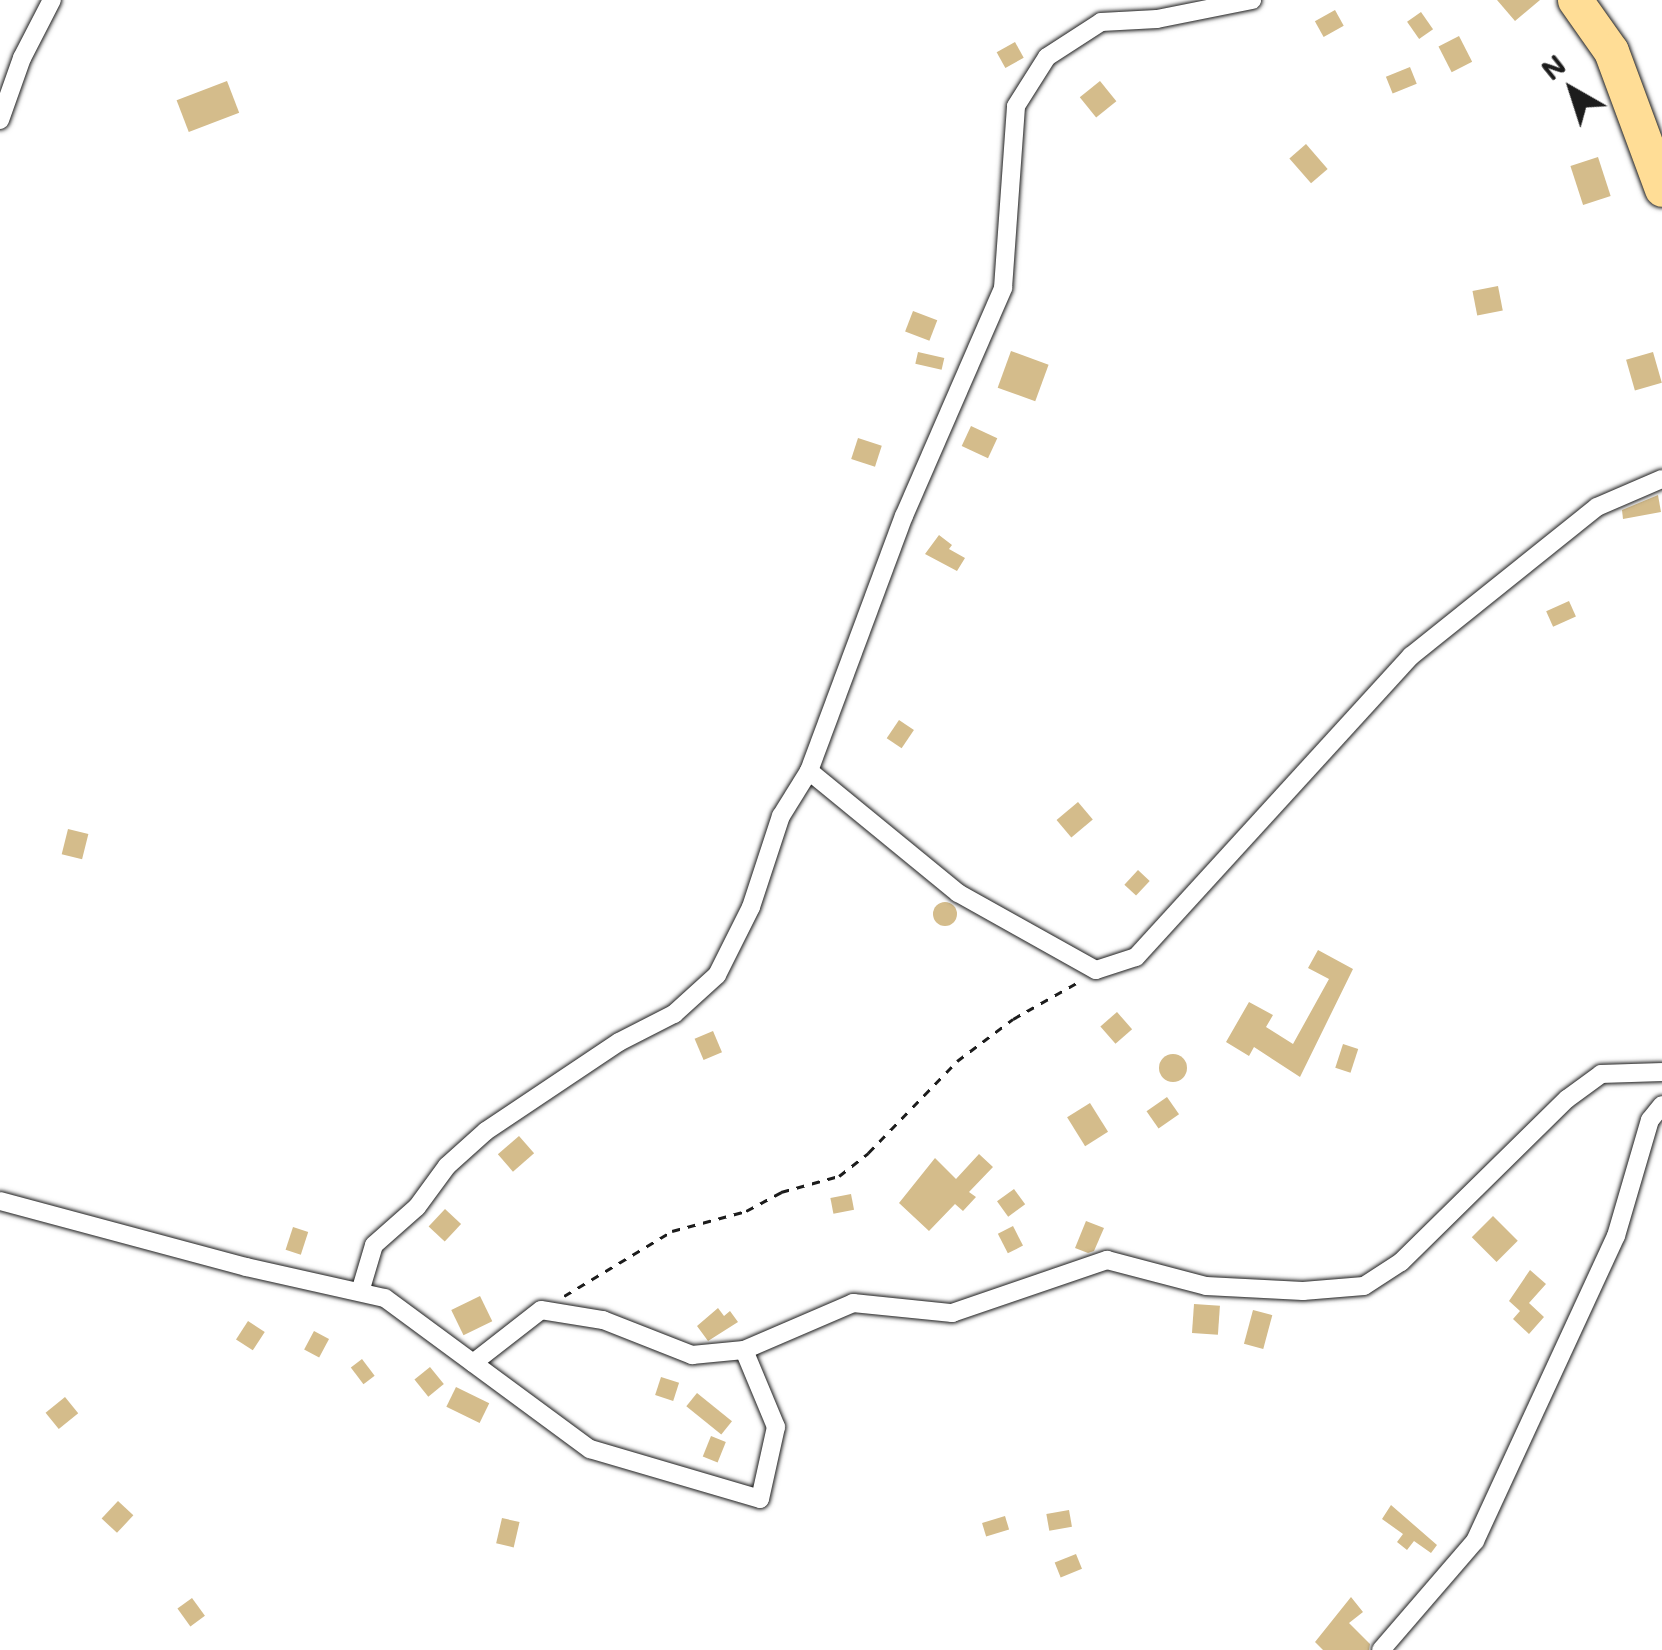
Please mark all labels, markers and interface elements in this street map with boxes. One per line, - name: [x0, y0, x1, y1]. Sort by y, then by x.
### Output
- north arrow: [1522, 40, 1622, 140]
- text: N: [1534, 46, 1573, 87]

